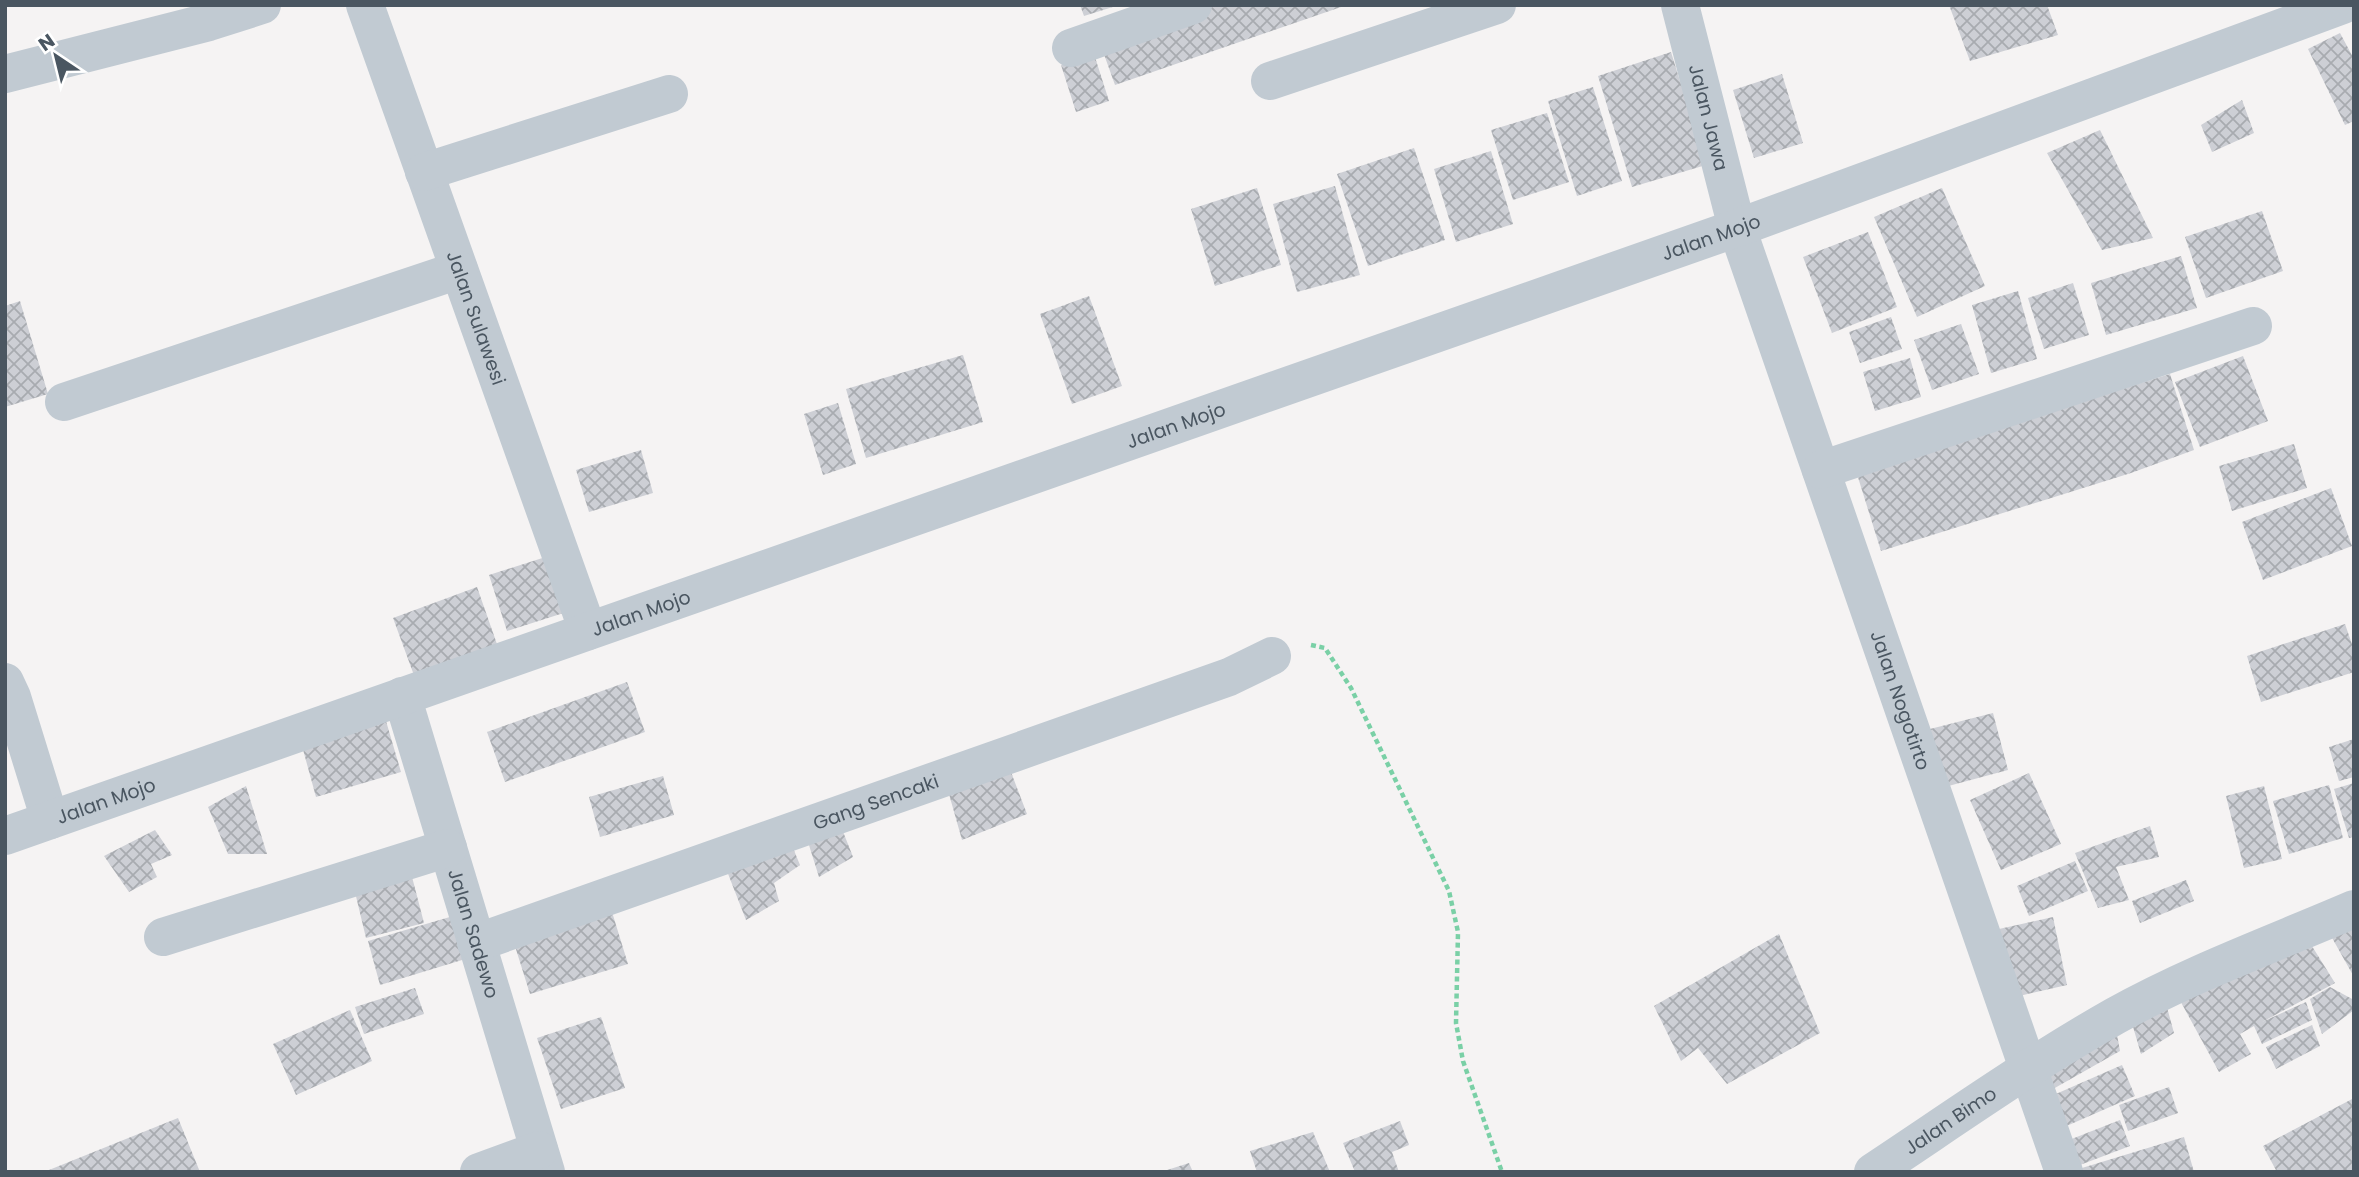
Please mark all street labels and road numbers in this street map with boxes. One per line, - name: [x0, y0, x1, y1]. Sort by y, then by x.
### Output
- street label: Jalan Jawa: [1682, 61, 1735, 174]
- street label: Jalan Mojo: [1658, 208, 1764, 267]
- street label: Jalan Sulawesi: [440, 247, 512, 389]
- street label: Jalan Mojo: [1123, 396, 1229, 455]
- street label: Jalan Mojo: [588, 583, 694, 643]
- street label: Jalan Nogotirto: [1863, 627, 1937, 774]
- street label: Gang Sencaki: [809, 768, 943, 837]
- street label: Jalan Mojo: [53, 771, 159, 831]
- street label: Jalan Sadewo: [441, 865, 506, 1002]
- street label: Jalan Bimo: [1899, 1080, 2002, 1161]

